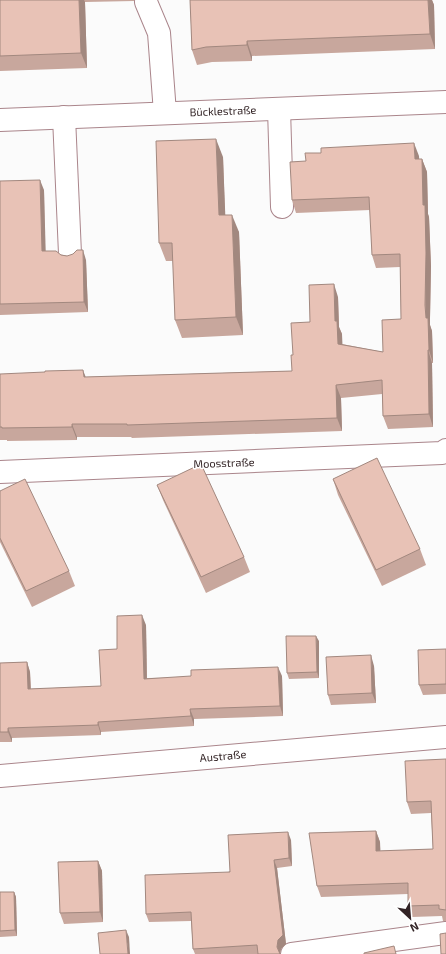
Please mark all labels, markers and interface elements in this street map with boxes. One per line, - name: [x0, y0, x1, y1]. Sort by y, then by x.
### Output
- street label: Bücklestraße: [189, 103, 257, 118]
- street label: Moosstraße: [193, 455, 255, 470]
- street label: Austraße: [199, 747, 247, 764]
- north arrow: [390, 898, 430, 938]
- text: N: [408, 920, 421, 935]

